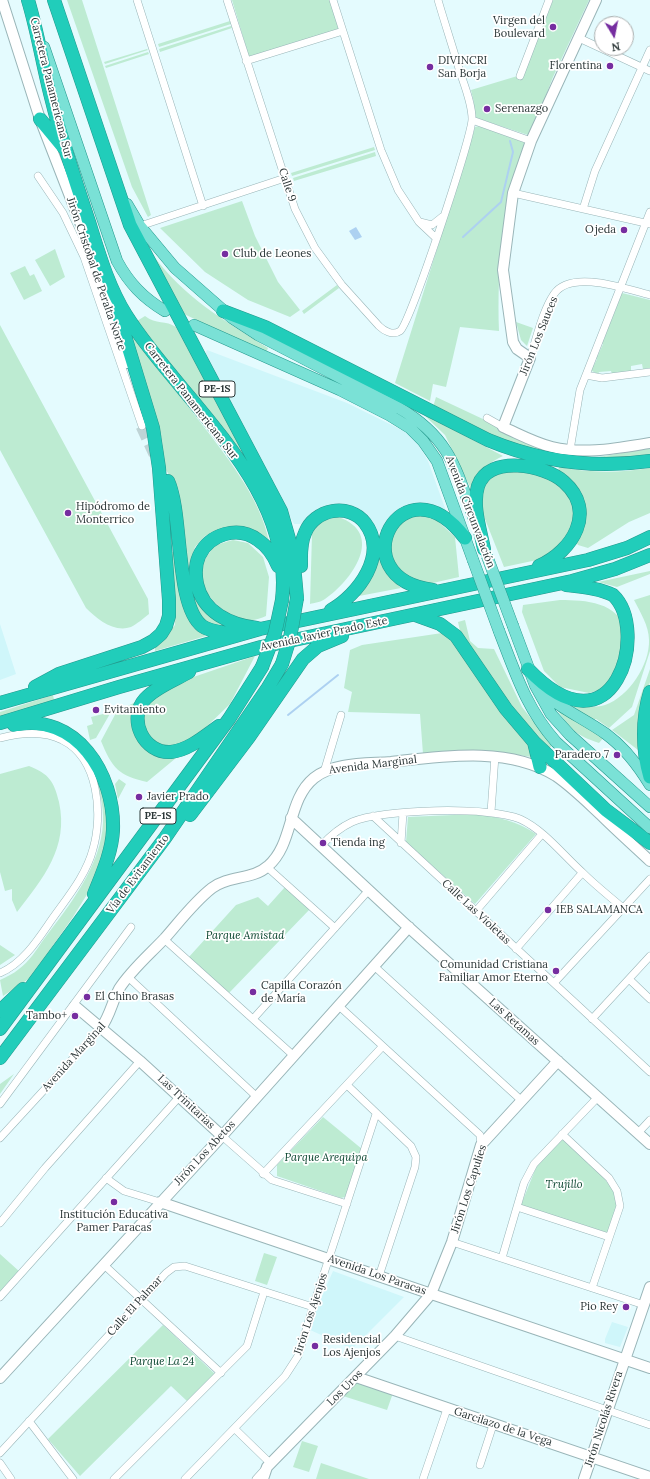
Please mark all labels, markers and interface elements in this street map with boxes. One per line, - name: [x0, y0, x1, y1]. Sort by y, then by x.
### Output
- place label: Virgen del Boulevard: [493, 14, 545, 40]
- street label: Carretera Panamericana Sur: [27, 16, 75, 160]
- north arrow: [594, 16, 634, 56]
- marker: Virgen del Boulevard: [548, 22, 558, 32]
- text: N: [611, 39, 621, 54]
- place label: DIVINCRI San Borja: [438, 54, 487, 80]
- place label: Florentina: [550, 59, 602, 73]
- marker: Florentina: [605, 61, 615, 71]
- marker: DIVINCRI San Borja: [425, 62, 435, 72]
- place label: Serenazgo: [495, 102, 548, 116]
- marker: Serenazgo: [482, 104, 492, 114]
- street label: Calle 9: [275, 167, 299, 203]
- street label: Jirón Cristobal de Peralta Norte: [64, 196, 128, 352]
- place label: Ojeda: [585, 223, 616, 237]
- marker: Ojeda: [619, 225, 629, 235]
- place label: Club de Leones: [233, 247, 311, 261]
- marker: Club de Leones: [220, 249, 230, 259]
- street label: Jirón Los Sauces: [517, 295, 561, 377]
- street label: Carretera Panamericana Sur: [141, 340, 241, 462]
- road number: PE-1S: [199, 381, 235, 397]
- street label: Avenida Circunvalación: [442, 454, 498, 570]
- place label: Hipódromo de Monterrico: [76, 500, 150, 526]
- marker: Hipódromo de Monterrico: [63, 508, 73, 518]
- street label: Avenida Javier Prado Este: [259, 614, 389, 654]
- place label: Evitamiento: [104, 703, 166, 717]
- marker: Evitamiento: [91, 705, 101, 715]
- place label: Paradero 7: [555, 748, 609, 762]
- marker: Paradero 7: [612, 750, 622, 760]
- street label: Avenida Marginal: [328, 753, 418, 777]
- place label: Javier Prado: [147, 790, 209, 804]
- marker: Javier Prado: [134, 792, 144, 802]
- road number: PE-1S: [140, 808, 176, 824]
- street label: Vía de Evitamiento: [104, 832, 172, 916]
- place label: Tienda ing: [331, 836, 385, 850]
- marker: Tienda ing: [318, 838, 328, 848]
- street label: Calle Las Violetas: [439, 877, 513, 947]
- place label: IEB SALAMANCA: [556, 903, 643, 917]
- marker: IEB SALAMANCA: [543, 905, 553, 915]
- park label: Parque Amistad: [206, 929, 284, 943]
- place label: Comunidad Cristiana Familiar Amor Eterno: [439, 958, 548, 984]
- marker: Comunidad Cristiana Familiar Amor Eterno: [551, 966, 561, 976]
- place label: Capilla Corazón de María: [261, 979, 342, 1005]
- marker: Capilla Corazón de María: [248, 987, 258, 997]
- place label: El Chino Brasas: [95, 990, 174, 1004]
- marker: El Chino Brasas: [82, 992, 92, 1002]
- street label: Las Retamas: [486, 996, 542, 1048]
- place label: Tambo+: [26, 1009, 67, 1023]
- marker: Tambo+: [70, 1011, 80, 1021]
- street label: Avenida Marginal: [40, 1020, 108, 1094]
- street label: Las Trinitarias: [155, 1072, 217, 1132]
- street label: Jirón Los Abetos: [172, 1118, 238, 1188]
- street label: Jirón Los Capulíes: [448, 1143, 490, 1235]
- park label: Parque Arequipa: [285, 1151, 367, 1165]
- park label: Trujillo: [545, 1178, 583, 1192]
- marker: Institución Educativa Pamer Paracas: [109, 1197, 119, 1207]
- place label: Institución Educativa Pamer Paracas: [60, 1208, 168, 1234]
- street label: Avenida Los Paracas: [326, 1252, 428, 1298]
- street label: Jirón Los Ajenjos: [292, 1271, 330, 1357]
- street label: Calle El Palmar: [105, 1273, 165, 1339]
- place label: Pio Rey: [580, 1300, 618, 1314]
- marker: Pio Rey: [621, 1302, 631, 1312]
- place label: Residencial Los Ajenjos: [323, 1333, 381, 1359]
- marker: Residencial Los Ajenjos: [310, 1341, 320, 1351]
- park label: Parque La 24: [130, 1355, 194, 1369]
- street label: Los Uros: [324, 1367, 366, 1409]
- street label: Jirón Nicolás Rivera: [582, 1369, 626, 1469]
- street label: Garcilazo de la Vega: [452, 1405, 554, 1449]

